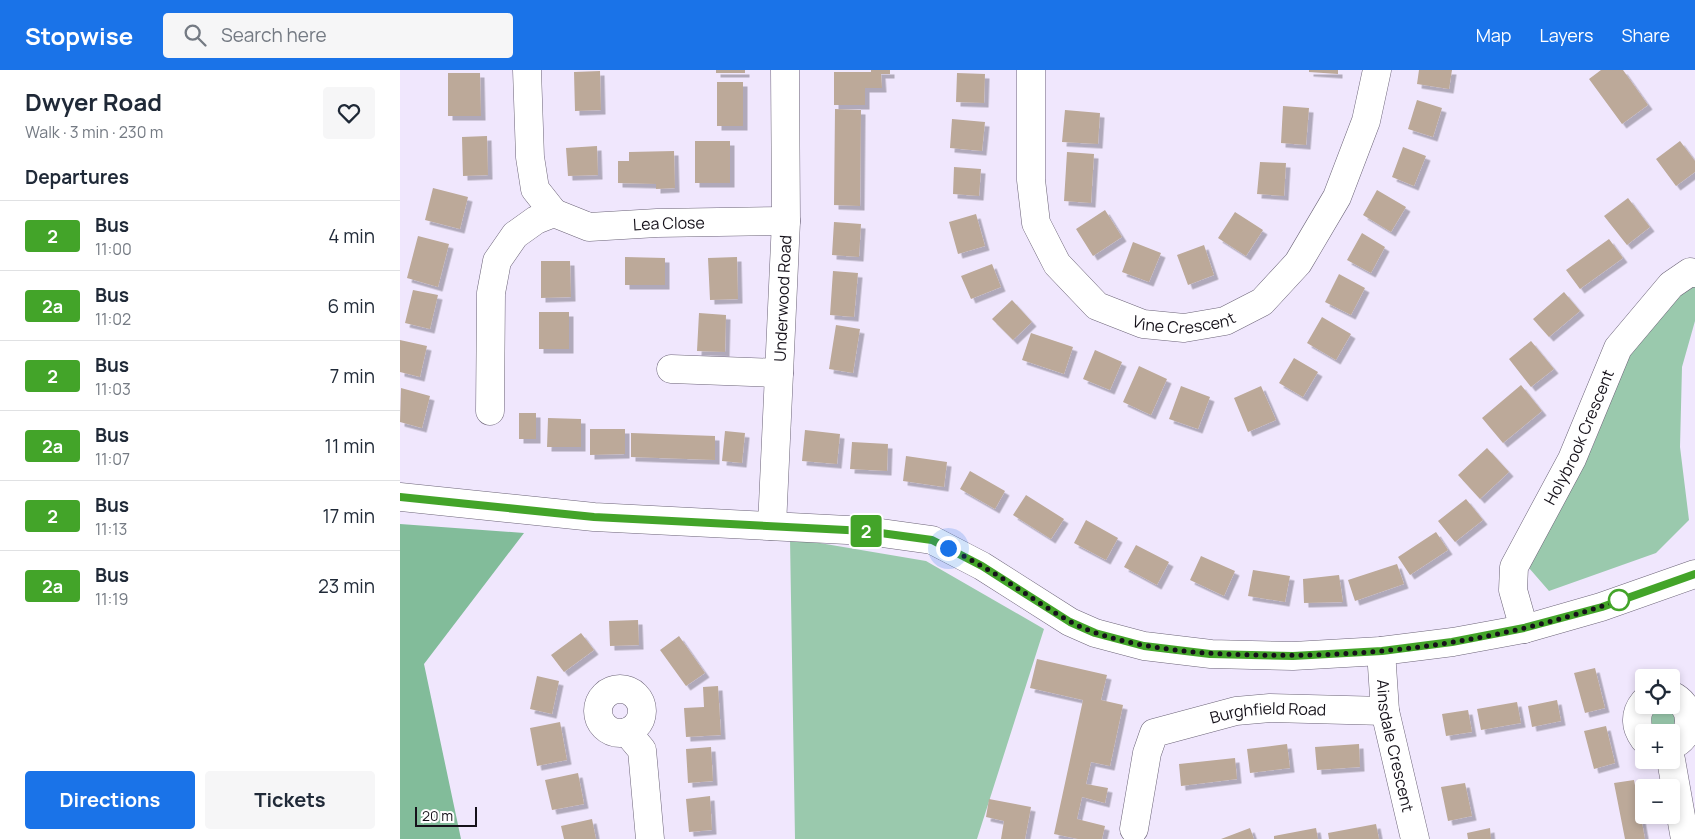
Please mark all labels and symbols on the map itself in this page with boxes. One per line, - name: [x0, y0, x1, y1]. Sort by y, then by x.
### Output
- street label: Lea Close: [632, 211, 705, 235]
- street label: Underwood Road: [769, 234, 796, 362]
- street label: Vine Crescent: [1129, 307, 1239, 339]
- street label: Holybrook Crescent: [1539, 366, 1619, 509]
- line badge: 2: [850, 515, 882, 547]
- your location: [936, 536, 961, 561]
- unlabelled marker: [1608, 589, 1630, 611]
- street label: Ainsdale Crescent: [1372, 679, 1419, 814]
- street label: Burghfield Road: [1207, 697, 1327, 729]
- scale bar: [415, 804, 478, 827]

